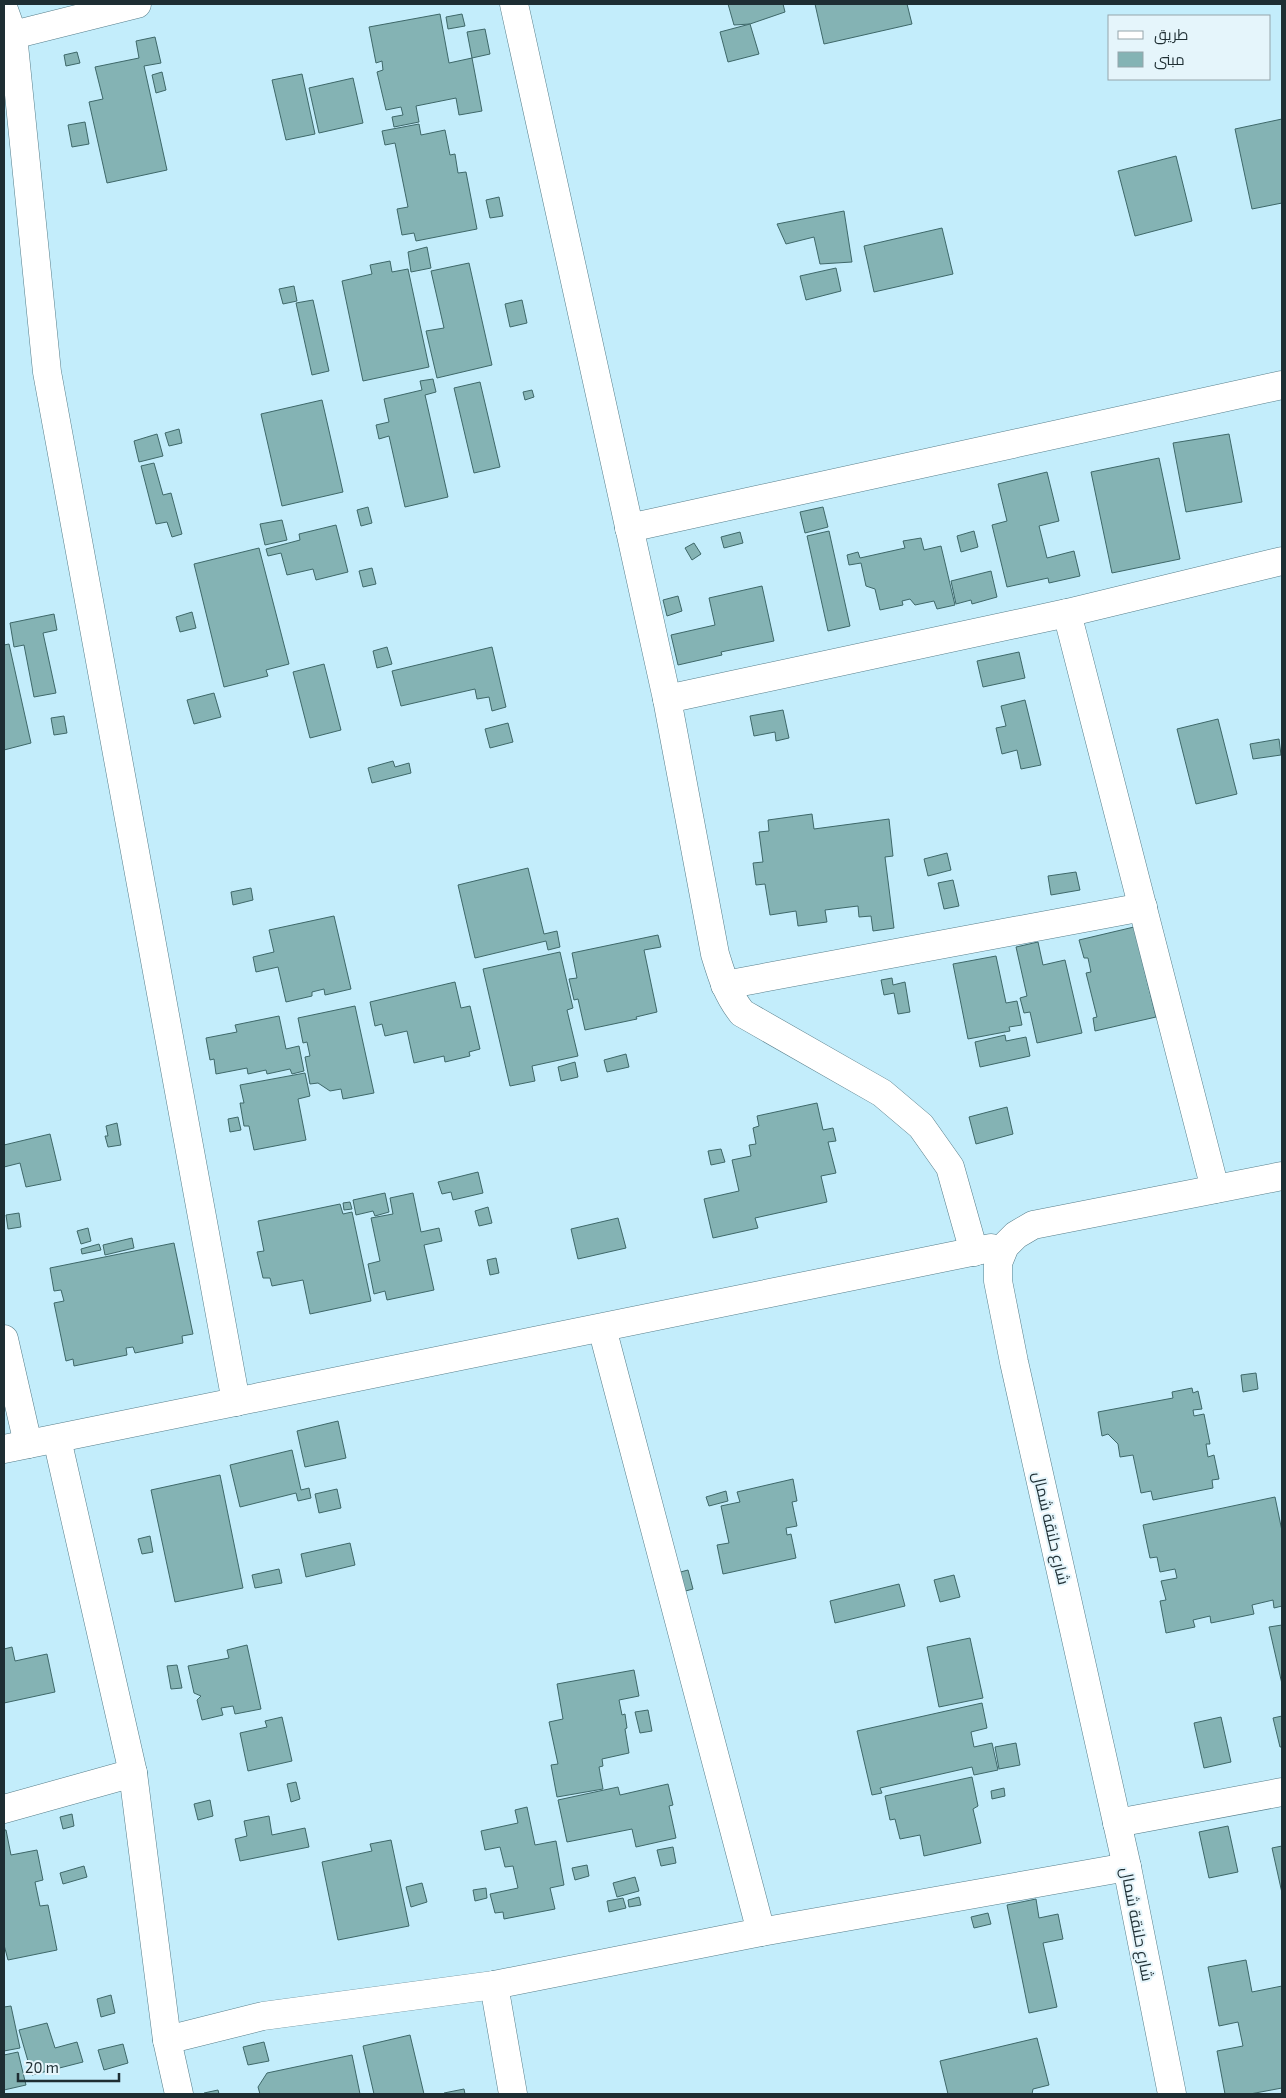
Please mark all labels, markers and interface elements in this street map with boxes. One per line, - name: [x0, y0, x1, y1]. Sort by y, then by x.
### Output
- legend: [1108, 15, 1271, 80]
- text: طريق: [1154, 25, 1188, 45]
- text: مبنى: [1154, 50, 1185, 70]
- street label: شارع حلنقة شمال: [1027, 1470, 1074, 1587]
- street label: شارع حلنقة شمال: [1115, 1865, 1158, 1983]
- scale bar: [18, 2050, 119, 2082]
- text: 20 m: [25, 2058, 59, 2076]

